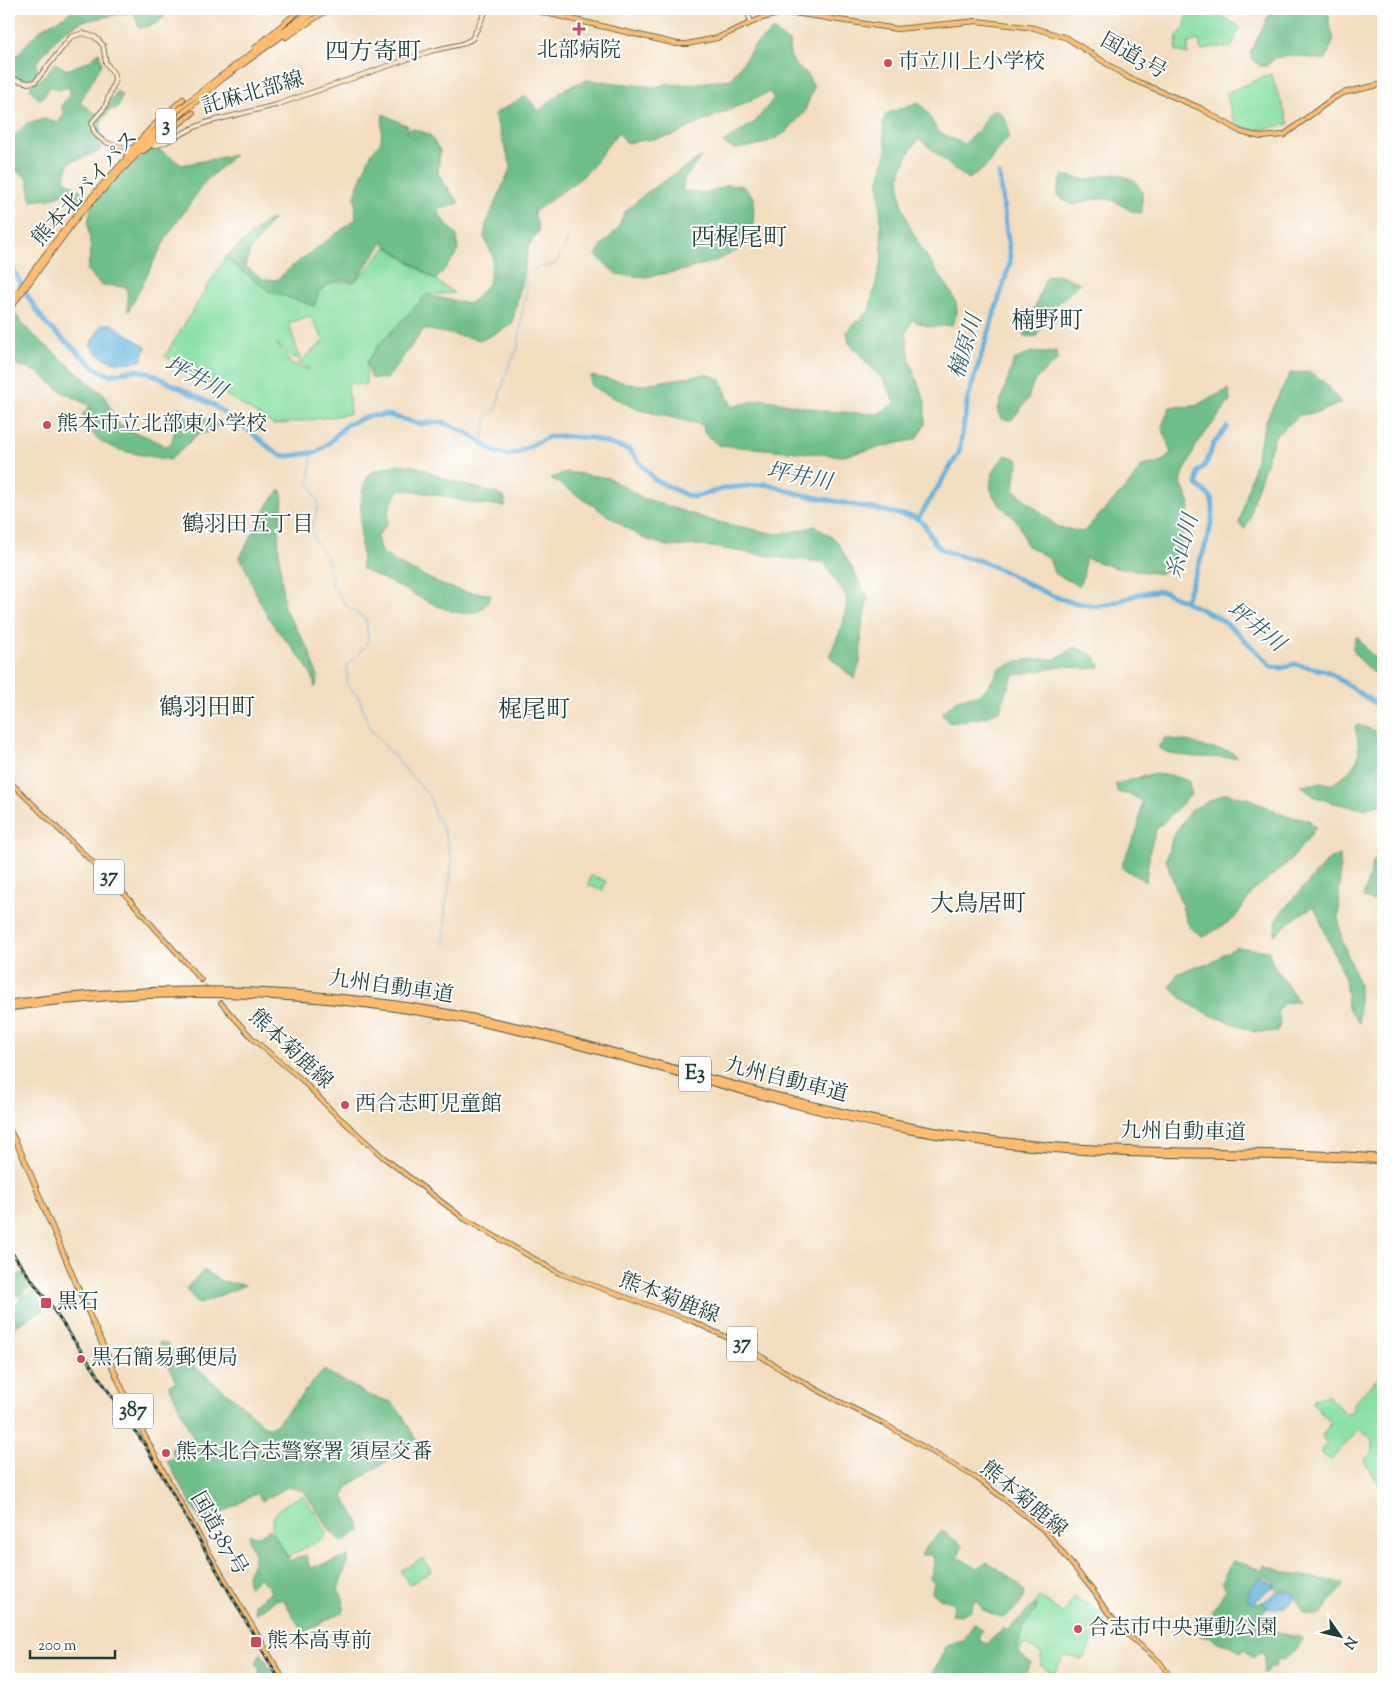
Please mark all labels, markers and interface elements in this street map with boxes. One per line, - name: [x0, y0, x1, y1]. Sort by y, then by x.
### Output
- marker: 北部病院: [572, 22, 586, 36]
- street label: 国道3号: [1094, 27, 1172, 87]
- district label: 四方寄町: [325, 36, 421, 70]
- place label: 北部病院: [537, 36, 621, 66]
- place label: 市立川上小学校: [898, 48, 1045, 78]
- marker: 市立川上小学校: [882, 57, 894, 69]
- street label: 託麻北部線: [198, 65, 308, 123]
- road number: 3: [156, 108, 176, 144]
- street label: 熊本北バイパス: [26, 124, 146, 254]
- district label: 西梶尾町: [691, 222, 787, 256]
- district label: 楠野町: [1011, 305, 1083, 339]
- water label: 楠原川: [942, 309, 993, 383]
- water label: 坪井川: [158, 349, 233, 410]
- place label: 熊本市立北部東小学校: [57, 410, 267, 440]
- marker: 熊本市立北部東小学校: [41, 419, 53, 431]
- water label: 坪井川: [764, 456, 836, 500]
- water label: 糸山川: [1160, 509, 1209, 583]
- district label: 鶴羽田五丁目: [182, 510, 314, 542]
- water label: 坪井川: [1219, 595, 1292, 662]
- district label: 鶴羽田町: [159, 692, 255, 726]
- district label: 梶尾町: [498, 694, 570, 728]
- road number: 37: [94, 860, 124, 894]
- district label: 大鳥居町: [930, 888, 1026, 922]
- street label: 九州自動車道: [327, 964, 455, 1012]
- street label: 熊本菊鹿線: [241, 1003, 339, 1097]
- street label: 九州自動車道: [721, 1051, 851, 1111]
- road number: E3: [679, 1056, 711, 1092]
- place label: 西合志町児童館: [355, 1090, 502, 1120]
- marker: 西合志町児童館: [339, 1099, 351, 1111]
- street label: 九州自動車道: [1120, 1117, 1246, 1149]
- street label: 熊本菊鹿線: [615, 1266, 723, 1332]
- place label: 黒石: [57, 1288, 99, 1318]
- marker: 黒石: [39, 1296, 53, 1310]
- road number: 37: [727, 1326, 757, 1362]
- place label: 黒石簡易郵便局: [91, 1344, 238, 1374]
- marker: 黒石簡易郵便局: [75, 1353, 87, 1365]
- road number: 387: [113, 1394, 153, 1428]
- place label: 熊本北合志警察署 須屋交番: [176, 1438, 432, 1468]
- marker: 熊本北合志警察署 須屋交番: [160, 1447, 172, 1459]
- street label: 熊本菊鹿線: [973, 1455, 1073, 1545]
- street label: 国道387号: [182, 1486, 254, 1582]
- north arrow: [1314, 1610, 1364, 1660]
- place label: 合志市中央運動公園: [1088, 1614, 1277, 1644]
- marker: 合志市中央運動公園: [1072, 1623, 1084, 1635]
- place label: 熊本高専前: [267, 1627, 372, 1657]
- scale bar: [30, 1628, 115, 1660]
- text: N: [1338, 1632, 1361, 1652]
- marker: 熊本高専前: [249, 1635, 263, 1649]
- text: 200 m: [38, 1636, 77, 1657]

